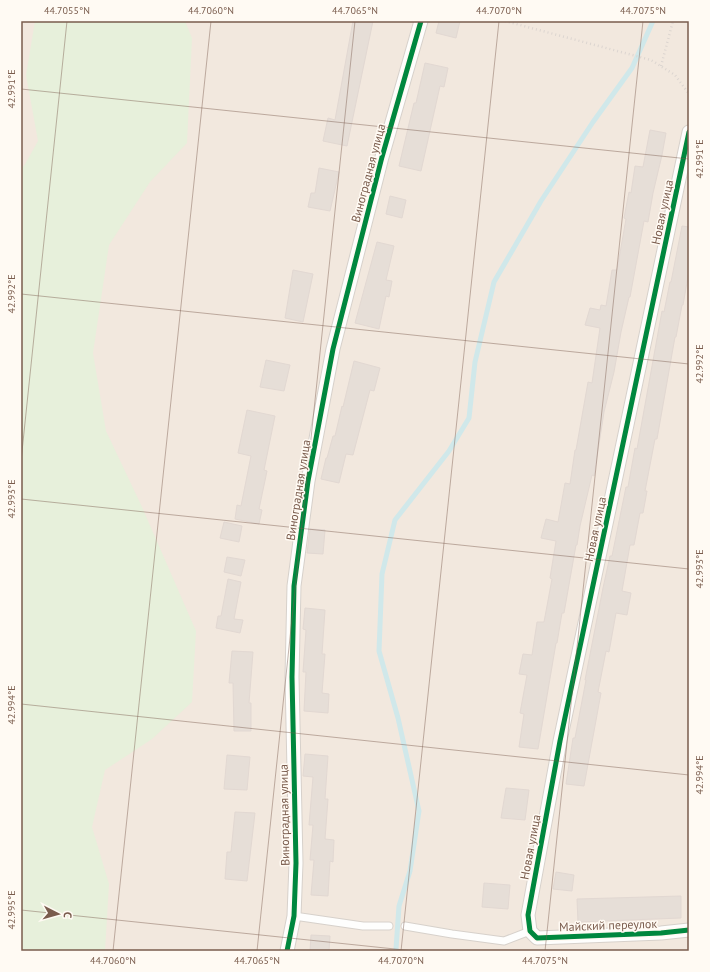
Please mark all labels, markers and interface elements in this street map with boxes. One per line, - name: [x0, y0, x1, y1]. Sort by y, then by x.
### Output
- text: 44.7055°N: [44, 4, 90, 17]
- text: 44.7060°N: [188, 4, 234, 17]
- text: 44.7065°N: [332, 4, 378, 17]
- text: 44.7070°N: [476, 4, 522, 17]
- text: 44.7075°N: [620, 4, 666, 17]
- text: 42.991°E: [5, 70, 18, 109]
- street label: Виноградная улица: [348, 122, 388, 224]
- text: 42.991°E: [693, 140, 706, 179]
- street label: Новая улица: [648, 178, 676, 246]
- text: 42.992°E: [5, 275, 18, 314]
- text: 42.992°E: [693, 345, 706, 384]
- street label: Виноградная улица: [283, 439, 313, 541]
- text: 42.993°E: [5, 480, 18, 519]
- street label: Новая улица: [581, 495, 609, 563]
- text: 42.993°E: [693, 550, 706, 589]
- text: 42.994°E: [5, 686, 18, 725]
- text: 42.994°E: [693, 756, 706, 795]
- street label: Виноградная улица: [276, 764, 292, 866]
- street label: Новая улица: [516, 813, 544, 881]
- text: 42.995°E: [5, 891, 18, 930]
- north arrow: [38, 894, 78, 934]
- text: С: [61, 911, 75, 919]
- street label: Майский переулок: [559, 916, 657, 934]
- text: 44.7060°N: [90, 954, 136, 967]
- text: 44.7065°N: [234, 954, 280, 967]
- text: 44.7070°N: [378, 954, 424, 967]
- text: 44.7075°N: [522, 954, 568, 967]

